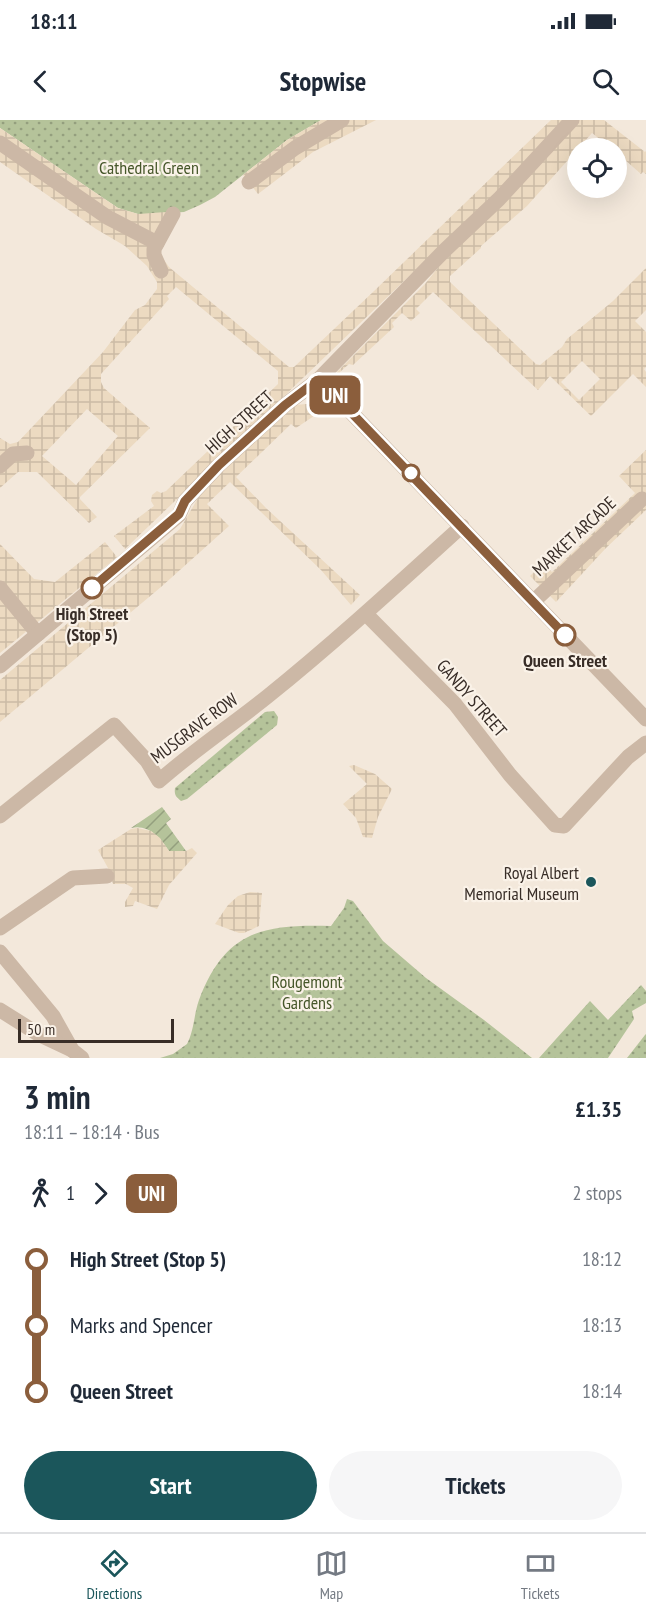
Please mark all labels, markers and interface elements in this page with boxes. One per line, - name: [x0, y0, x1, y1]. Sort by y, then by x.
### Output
- text: 18:11: [30, 7, 78, 35]
- text: Stopwise: [280, 64, 366, 98]
- icon: back: [24, 65, 57, 98]
- icon: search: [589, 65, 622, 98]
- map controls: [567, 138, 627, 198]
- button: locate: [567, 138, 627, 198]
- park label: Cathedral Green: [99, 156, 199, 179]
- line badge: UNI: [300, 376, 370, 414]
- text: UNI: [321, 382, 349, 409]
- street label: HIGH STREET: [200, 385, 278, 459]
- unlabelled marker: [402, 464, 420, 482]
- street label: MARKET ARCADE: [527, 491, 621, 581]
- marker: High Street (Stop 5): [81, 577, 103, 599]
- place label: High Street (Stop 5): [56, 602, 129, 646]
- marker: Queen Street: [554, 624, 576, 646]
- place label: Queen Street: [523, 649, 608, 672]
- street label: GANDY STREET: [432, 654, 512, 742]
- street label: MUSGRAVE ROW: [146, 688, 242, 768]
- place label: Royal Albert Memorial Museum: [464, 861, 579, 905]
- marker: Royal Albert Memorial Museum: [584, 875, 598, 889]
- park label: Rougemont Gardens: [271, 970, 343, 1014]
- scale bar: [18, 1016, 174, 1043]
- text: 50 m: [27, 1019, 55, 1039]
- text: 3 min: [24, 1075, 91, 1118]
- text: £1.35: [575, 1095, 622, 1123]
- text: 18:11 – 18:14 · Bus: [24, 1119, 159, 1145]
- icon: walk: [24, 1177, 57, 1210]
- icon: forward: [84, 1177, 117, 1210]
- text: 1: [66, 1180, 75, 1206]
- text: UNI: [138, 1180, 165, 1207]
- text: 2 stops: [573, 1180, 622, 1206]
- text: High Street (Stop 5): [70, 1245, 226, 1273]
- text: 18:12: [582, 1246, 622, 1272]
- text: Marks and Spencer: [70, 1311, 212, 1339]
- text: 18:13: [582, 1312, 622, 1338]
- text: Queen Street: [70, 1377, 173, 1405]
- text: 18:14: [582, 1378, 622, 1404]
- button: Start: [24, 1451, 317, 1520]
- button: Tickets: [329, 1451, 622, 1520]
- tab: Directions: [86, 1547, 142, 1603]
- tab: Map: [315, 1547, 348, 1603]
- tab: Tickets: [521, 1547, 560, 1603]

